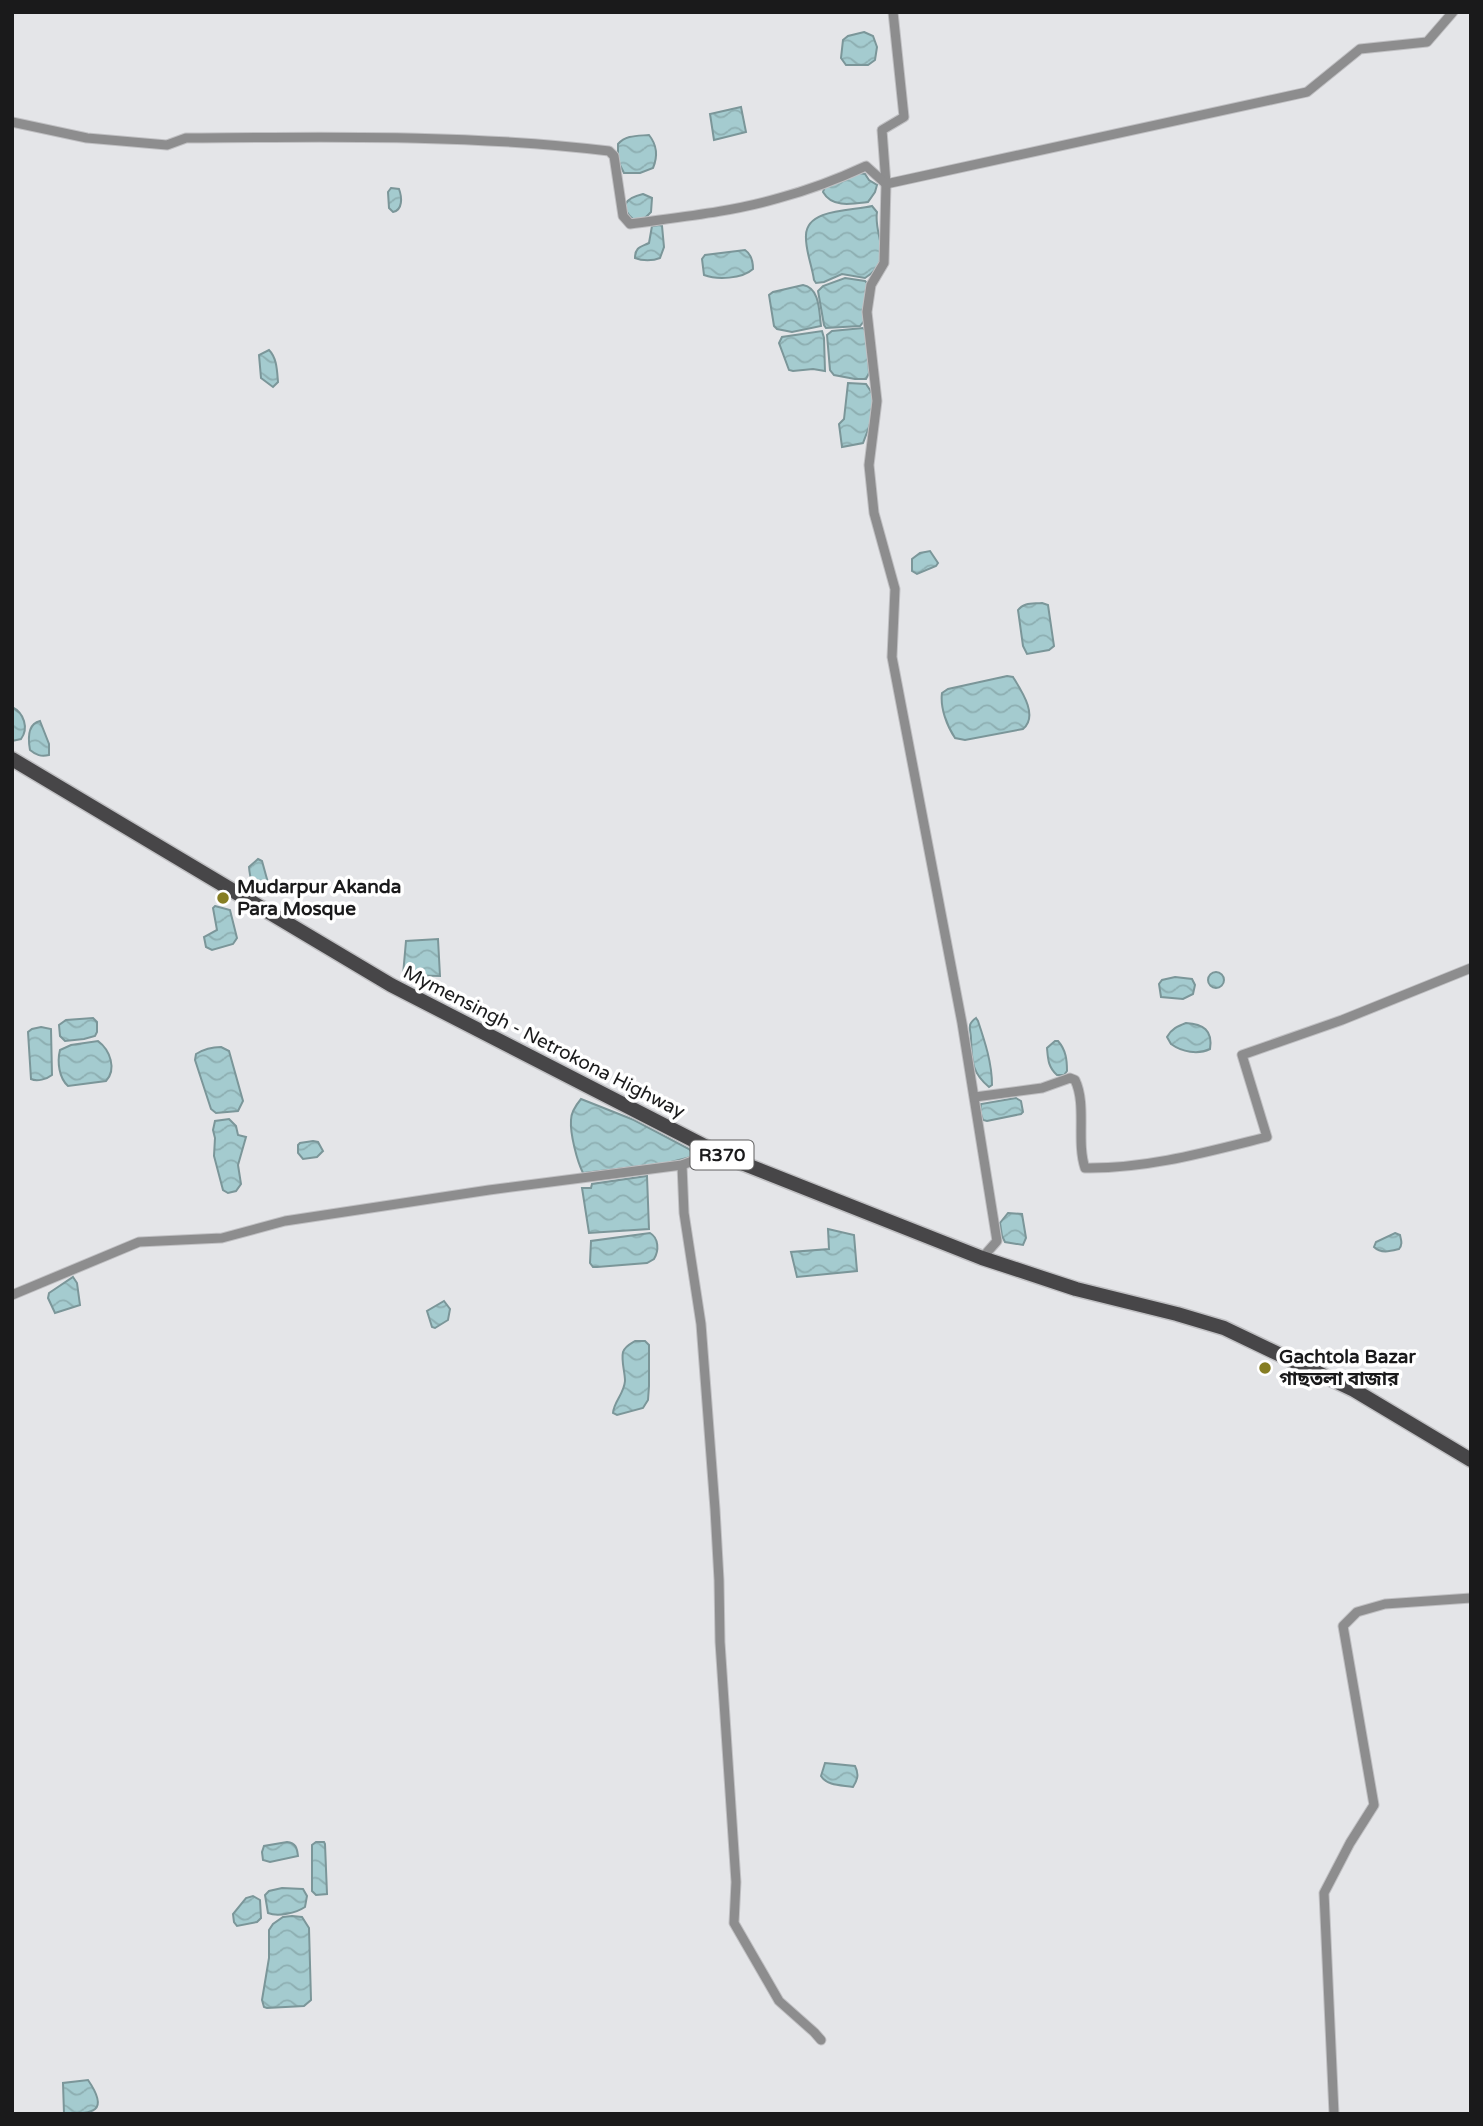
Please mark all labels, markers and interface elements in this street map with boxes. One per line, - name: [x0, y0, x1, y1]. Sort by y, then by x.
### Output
- place label: Mudarpur Akanda Para Mosque: [237, 876, 402, 921]
- marker: Mudarpur Akanda Para Mosque: [215, 890, 231, 906]
- street label: Mymensingh - Netrokona Highway: [399, 961, 689, 1123]
- road number: R370: [690, 1140, 754, 1170]
- place label: Gachtola Bazar গাছতলা বাজার: [1279, 1346, 1417, 1390]
- marker: Gachtola Bazar গাছতলা বাজার: [1257, 1360, 1273, 1376]

